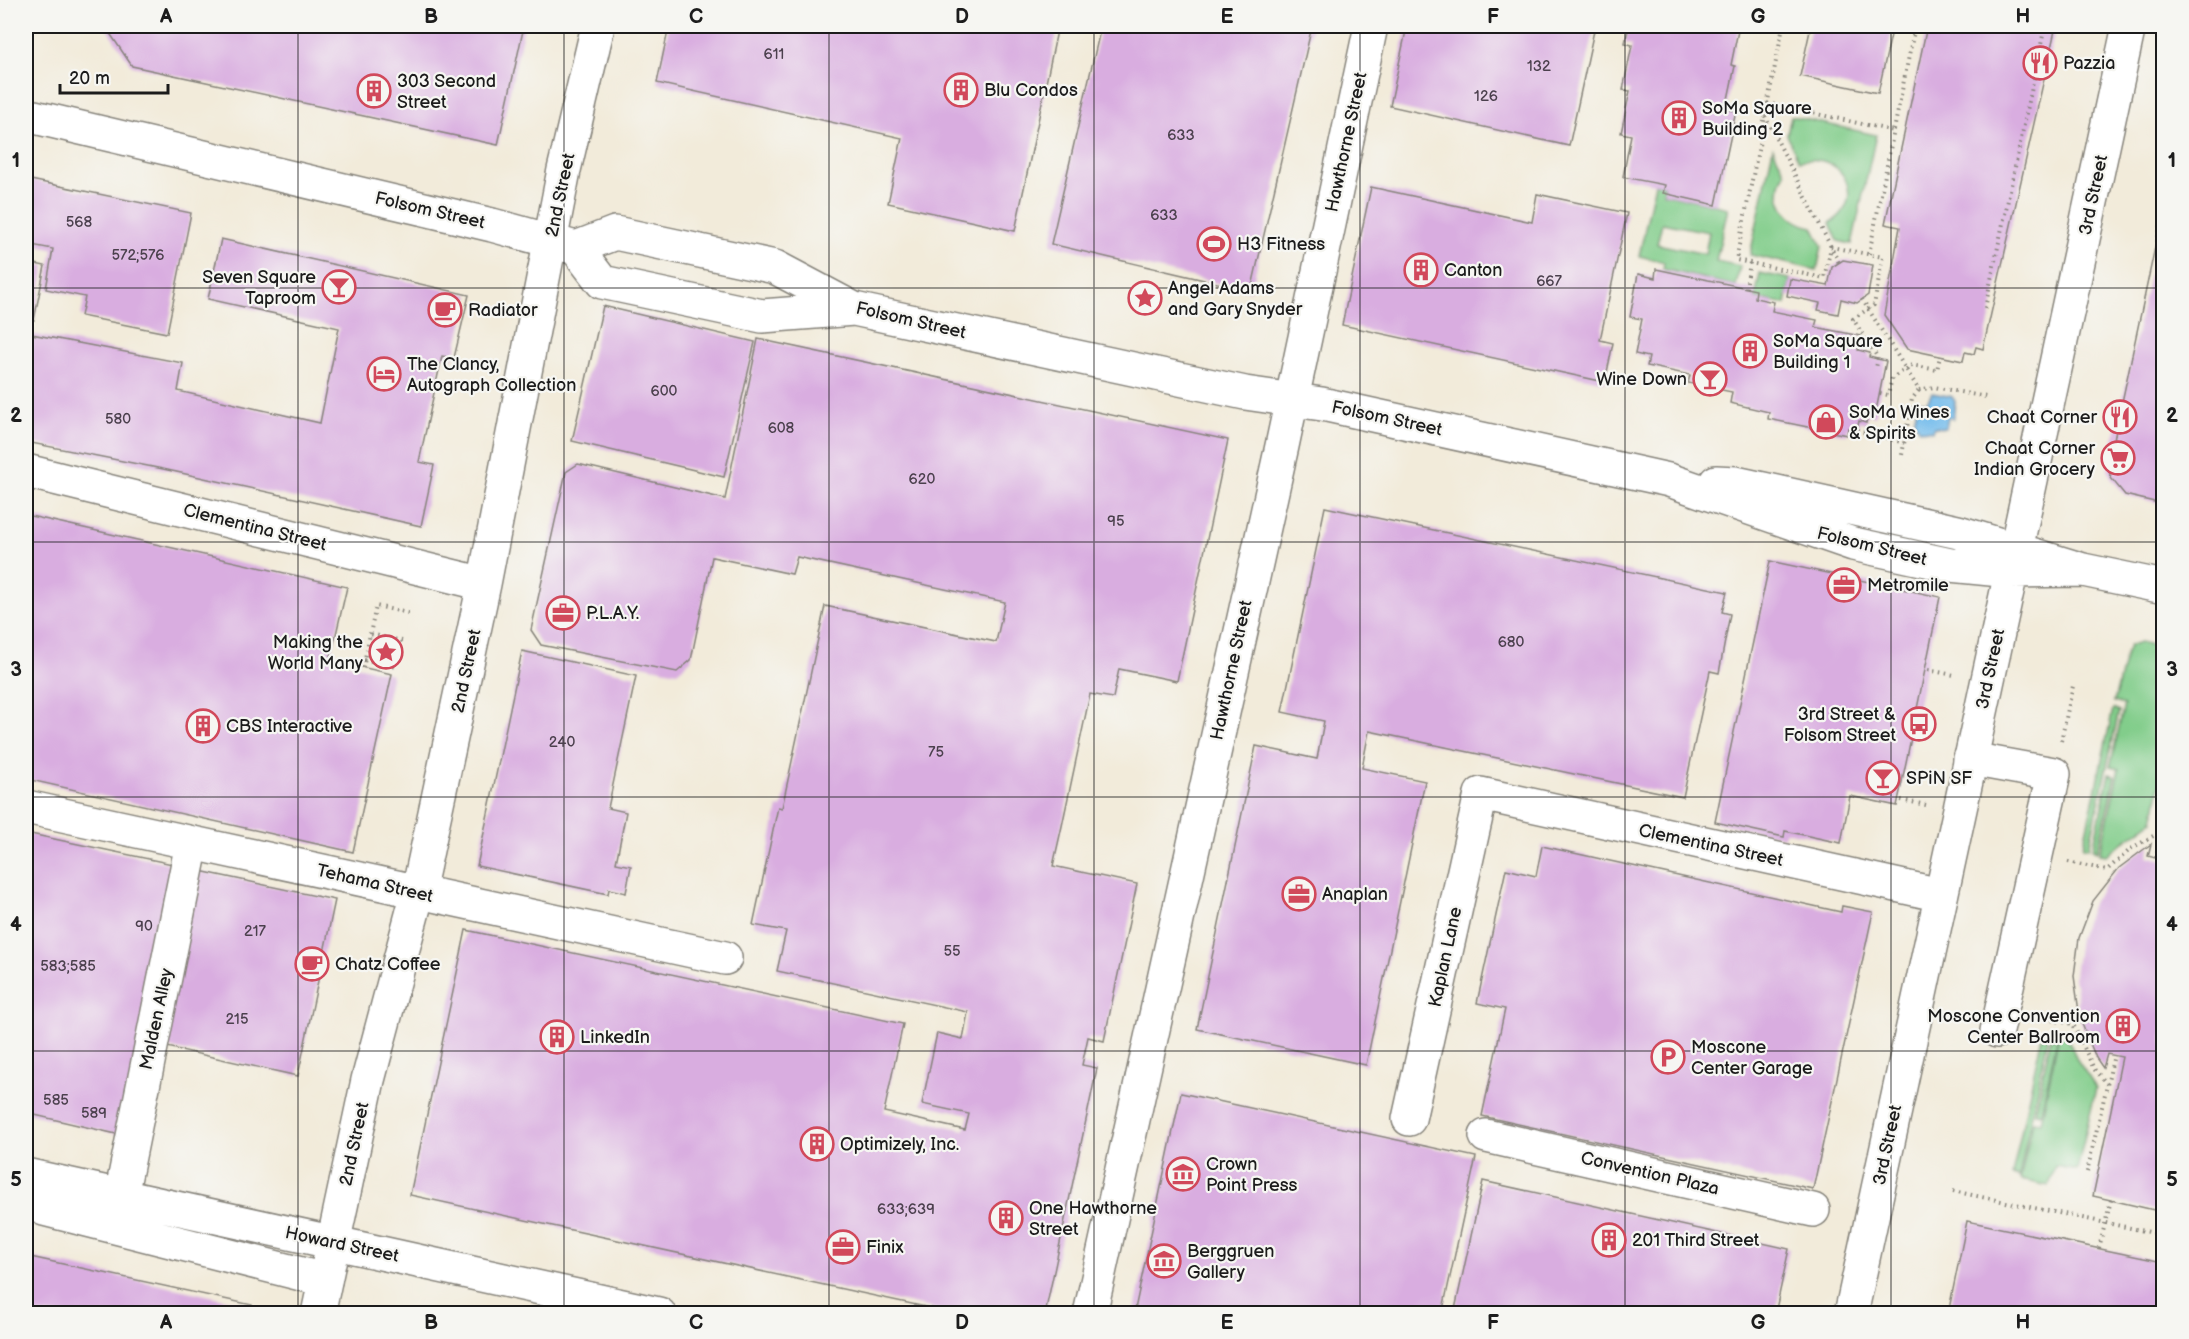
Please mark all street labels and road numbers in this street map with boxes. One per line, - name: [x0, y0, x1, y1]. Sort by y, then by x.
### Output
- street label: Hawthorne Street: [1321, 70, 1372, 214]
- street label: 2nd Street: [541, 151, 580, 239]
- street label: 3rd Street: [2075, 153, 2112, 237]
- street label: Folsom Street: [373, 188, 487, 233]
- street label: Folsom Street: [854, 298, 968, 343]
- street label: Folsom Street: [1330, 397, 1445, 441]
- street label: Clementina Street: [181, 500, 329, 556]
- street label: Folsom Street: [1815, 523, 1929, 570]
- street label: Hawthorne Street: [1206, 598, 1257, 742]
- street label: 2nd Street: [447, 627, 486, 715]
- street label: 3rd Street: [1972, 627, 2009, 711]
- street label: Clementina Street: [1637, 820, 1785, 871]
- street label: Tehama Street: [315, 860, 436, 907]
- street label: Kaplan Lane: [1425, 905, 1466, 1009]
- street label: Malden Alley: [135, 966, 178, 1072]
- street label: 2nd Street: [335, 1100, 374, 1188]
- street label: 3rd Street: [1869, 1103, 1906, 1187]
- street label: Convention Plaza: [1579, 1147, 1721, 1200]
- street label: Howard Street: [283, 1222, 401, 1267]

